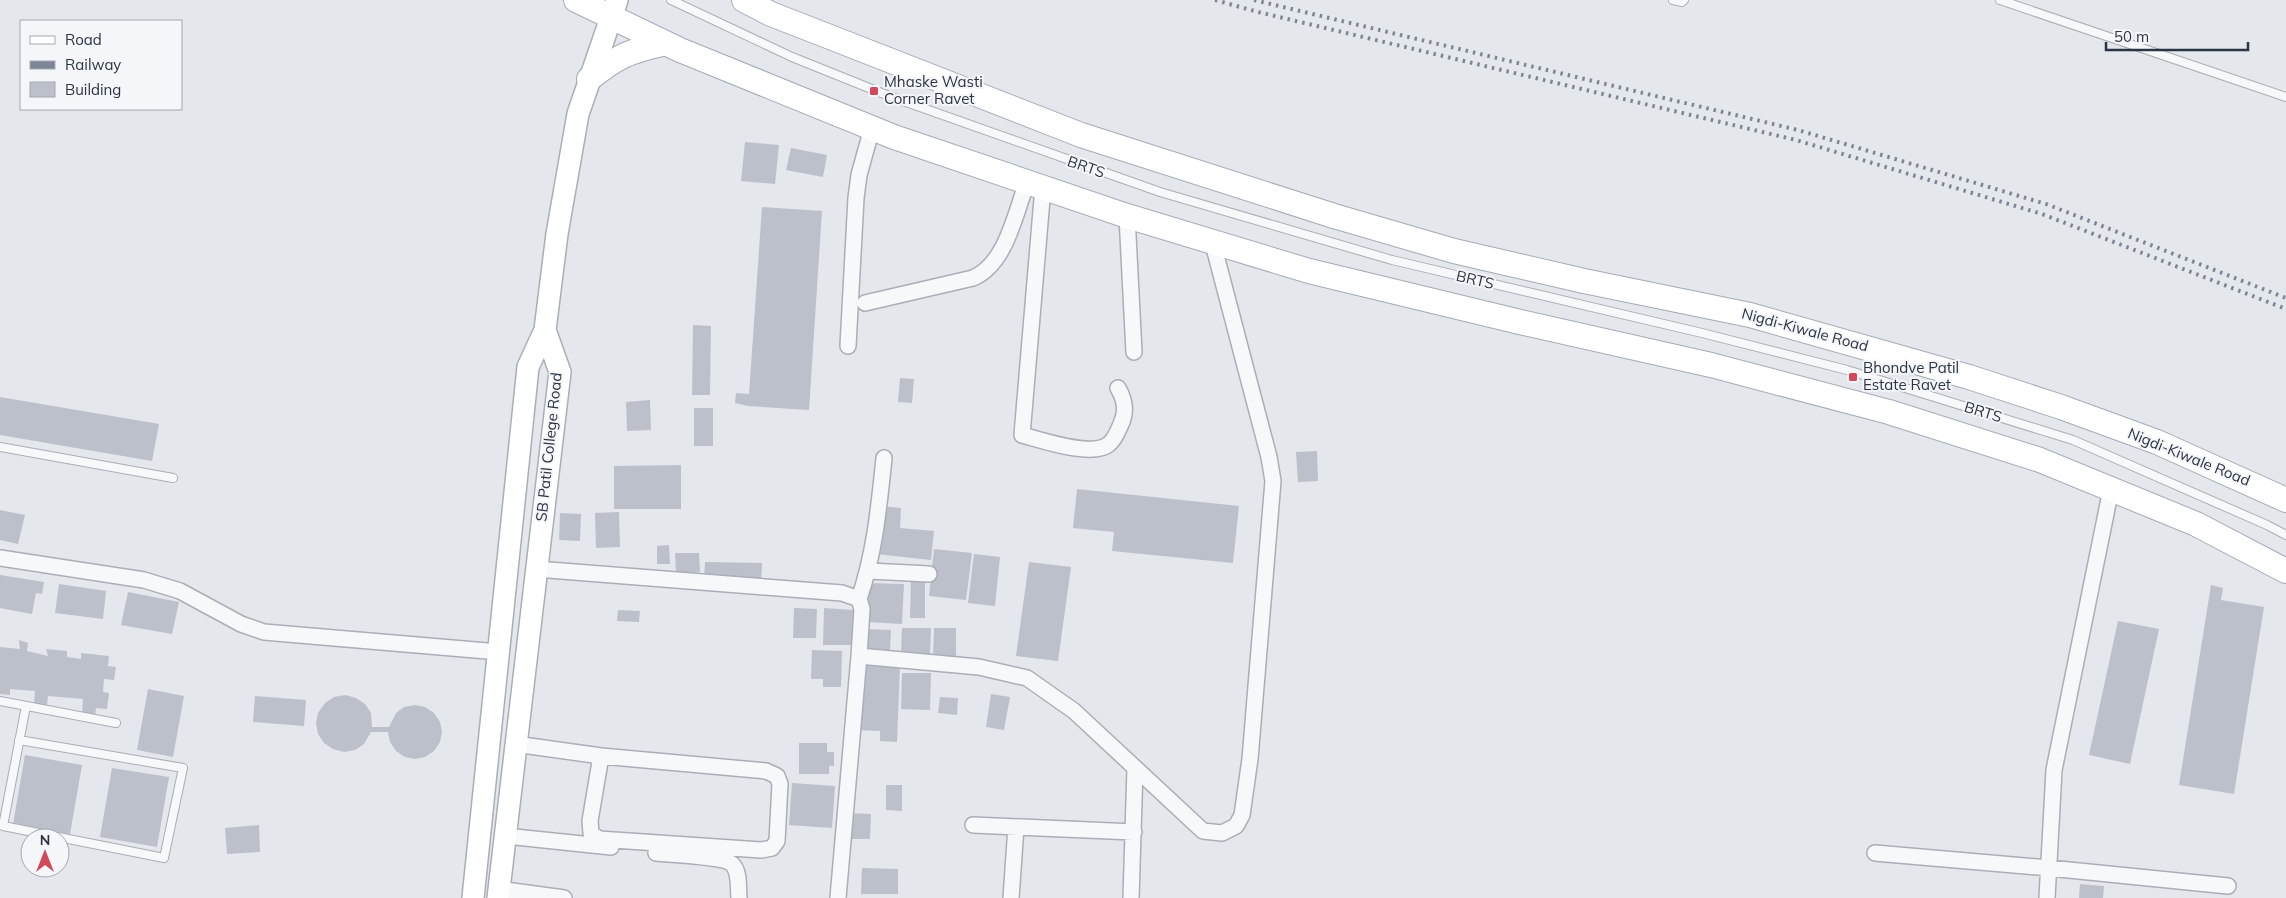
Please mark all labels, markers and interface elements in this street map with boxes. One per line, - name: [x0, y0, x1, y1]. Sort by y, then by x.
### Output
- legend: [20, 20, 182, 110]
- scale bar: [2106, 20, 2248, 52]
- text: 50 m: [2114, 27, 2149, 46]
- text: Road: [65, 30, 102, 49]
- text: Railway: [65, 55, 121, 74]
- place label: Mhaske Wasti Corner Ravet: [884, 72, 983, 108]
- text: Building: [65, 80, 121, 99]
- marker: Mhaske Wasti Corner Ravet: [868, 85, 880, 97]
- street label: BRTS: [1065, 151, 1107, 182]
- street label: BRTS: [1454, 266, 1496, 293]
- street label: Nigdi-Kiwale Road: [1740, 303, 1870, 356]
- place label: Bhondve Patil Estate Ravet: [1863, 358, 1959, 394]
- marker: Bhondve Patil Estate Ravet: [1847, 371, 1859, 383]
- street label: SB Patil College Road: [531, 372, 566, 522]
- street label: BRTS: [1962, 397, 2004, 426]
- street label: Nigdi-Kiwale Road: [2125, 423, 2253, 490]
- north arrow: [20, 828, 70, 878]
- text: N: [40, 831, 50, 849]

